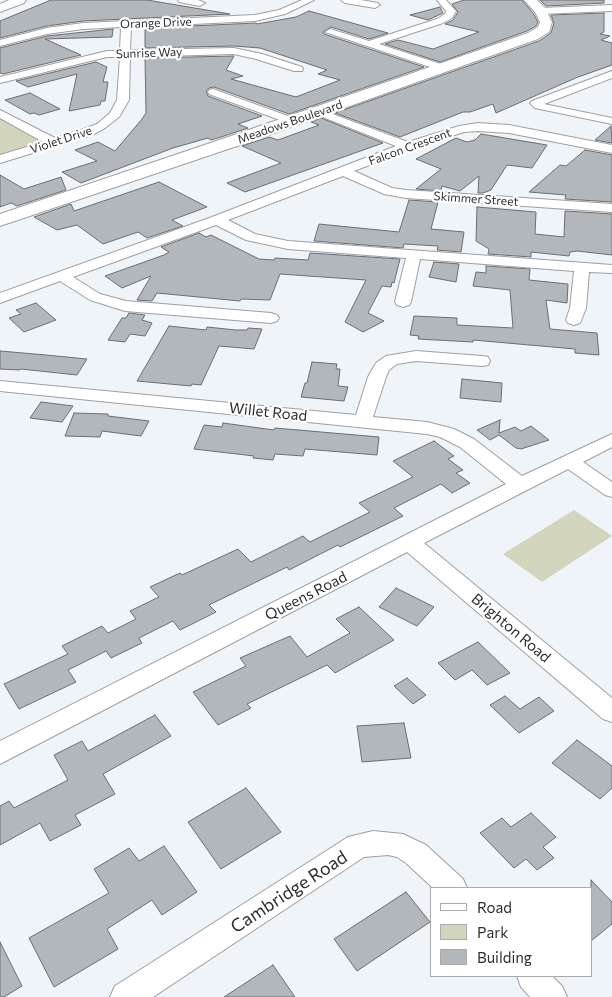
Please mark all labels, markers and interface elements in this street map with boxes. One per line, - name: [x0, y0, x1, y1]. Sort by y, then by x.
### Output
- street label: Orange Drive: [120, 15, 192, 31]
- street label: Sunrise Way: [115, 45, 183, 61]
- street label: Meadows Boulevard: [236, 97, 344, 147]
- street label: Violet Drive: [28, 123, 94, 157]
- street label: Falcon Crescent: [367, 125, 453, 169]
- street label: Skimmer Street: [433, 189, 519, 209]
- street label: Willet Road: [228, 399, 308, 425]
- street label: Queens Road: [262, 568, 350, 624]
- street label: Brighton Road: [468, 590, 554, 666]
- street label: Cambridge Road: [227, 846, 351, 938]
- legend: [430, 887, 592, 977]
- text: Road: [477, 898, 512, 916]
- text: Park: [477, 923, 508, 941]
- text: Building: [477, 948, 532, 966]

